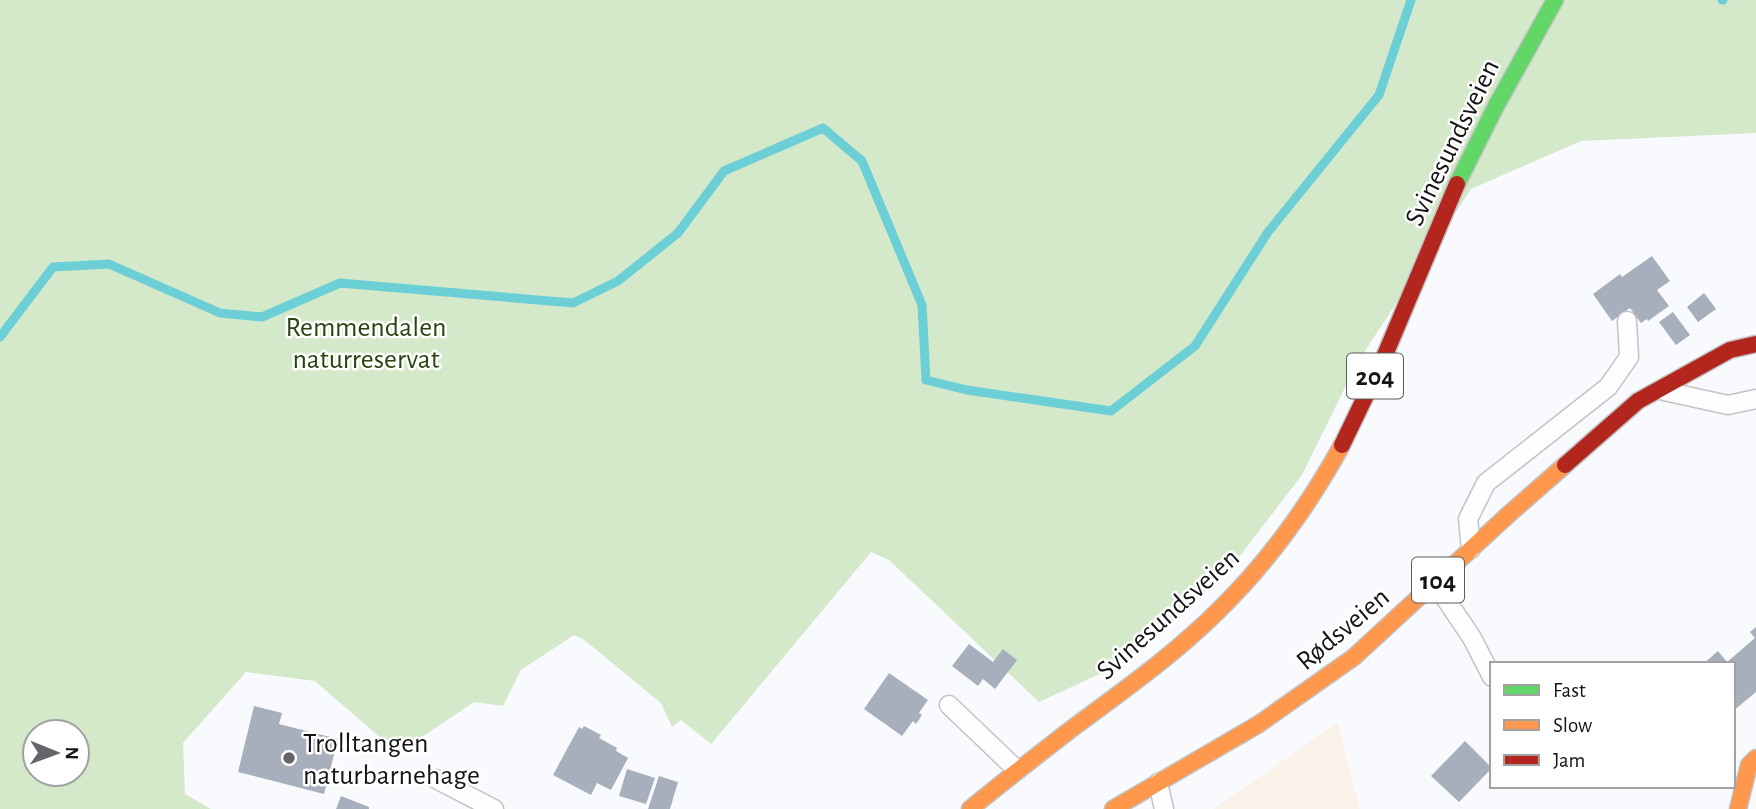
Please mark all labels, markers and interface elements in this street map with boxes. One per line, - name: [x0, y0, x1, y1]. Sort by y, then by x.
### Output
- street label: Svinesundsveien: [1401, 55, 1505, 230]
- park label: Remmendalen naturreservat: [285, 314, 447, 374]
- road number: 204: [1347, 354, 1403, 398]
- street label: Svinesundsveien: [1092, 544, 1245, 685]
- road number: 104: [1412, 558, 1464, 602]
- street label: Rødsveien: [1292, 583, 1395, 676]
- legend: [1490, 662, 1735, 788]
- text: Fast: [1553, 680, 1586, 701]
- text: Slow: [1553, 715, 1592, 736]
- north arrow: [21, 718, 91, 788]
- place label: Trolltangen naturbarnehage: [303, 730, 480, 790]
- text: N: [62, 746, 81, 760]
- marker: Trolltangen naturbarnehage: [281, 750, 297, 766]
- text: Jam: [1553, 750, 1585, 771]

